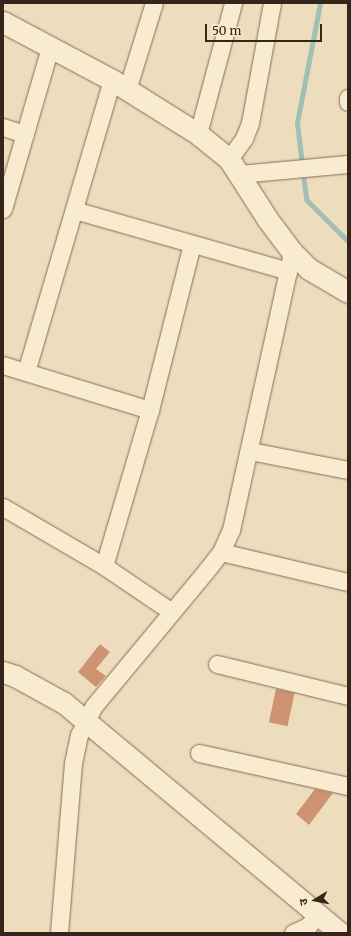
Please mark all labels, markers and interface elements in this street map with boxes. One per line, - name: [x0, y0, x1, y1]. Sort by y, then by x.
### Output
- scale bar: [207, 16, 324, 42]
- text: 50 m: [212, 23, 241, 38]
- north arrow: [295, 880, 335, 920]
- text: उ: [296, 898, 311, 906]

